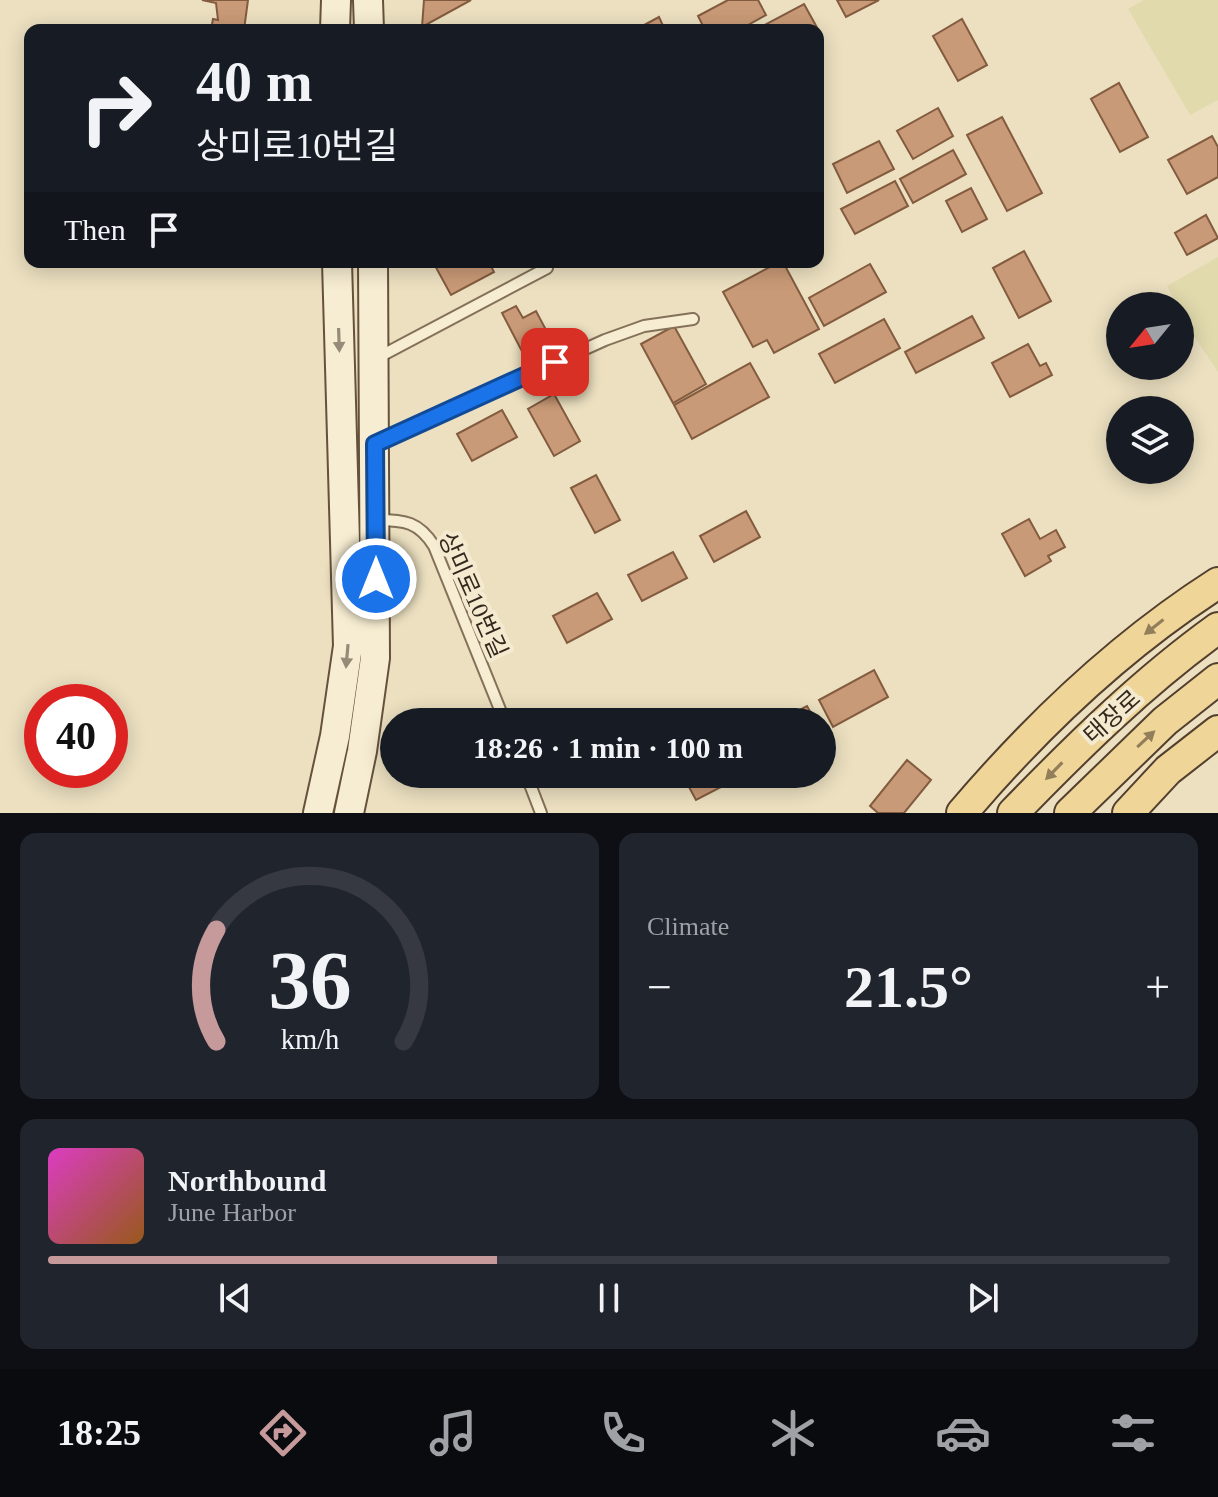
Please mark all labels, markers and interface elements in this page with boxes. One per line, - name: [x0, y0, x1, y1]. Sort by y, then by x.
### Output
- text: 40 m: [196, 51, 313, 113]
- icon: right: [64, 56, 168, 160]
- text: 상미로10번길: [196, 126, 398, 166]
- icon: arrive: [142, 208, 186, 252]
- text: Then: [64, 213, 126, 246]
- north arrow: [1106, 292, 1194, 380]
- map controls: [1106, 292, 1194, 484]
- one-way arrow: [333, 328, 346, 353]
- pin: [521, 328, 589, 396]
- icon: arrive: [533, 340, 577, 384]
- button: layers: [1106, 396, 1194, 484]
- street label: 상미로10번길: [434, 528, 512, 662]
- position arrow: [334, 537, 418, 621]
- one-way arrow: [1144, 619, 1164, 635]
- one-way arrow: [340, 644, 353, 669]
- speed limit sign: 40: [24, 684, 128, 788]
- street label: 태장로: [1079, 685, 1145, 749]
- one-way arrow: [1136, 730, 1155, 749]
- text: 18:26 · 1 min · 100 m: [473, 731, 743, 764]
- one-way arrow: [1045, 761, 1063, 780]
- text: Climate: [647, 912, 729, 941]
- text: 36: [268, 934, 351, 1026]
- text: 21.5°: [844, 954, 973, 1020]
- text: −: [647, 963, 672, 1012]
- text: +: [1145, 963, 1170, 1012]
- text: km/h: [280, 1024, 339, 1055]
- text: Northbound: [168, 1164, 326, 1197]
- text: June Harbor: [168, 1198, 296, 1227]
- icon: previous: [213, 1276, 257, 1320]
- icon: pause: [587, 1276, 631, 1320]
- icon: next: [961, 1276, 1005, 1320]
- icon: directions: [255, 1405, 311, 1461]
- icon: music: [425, 1405, 481, 1461]
- icon: phone: [595, 1405, 651, 1461]
- icon: climate: [765, 1405, 821, 1461]
- icon: car: [935, 1405, 991, 1461]
- icon: filters: [1105, 1405, 1161, 1461]
- text: 18:25: [57, 1413, 141, 1453]

